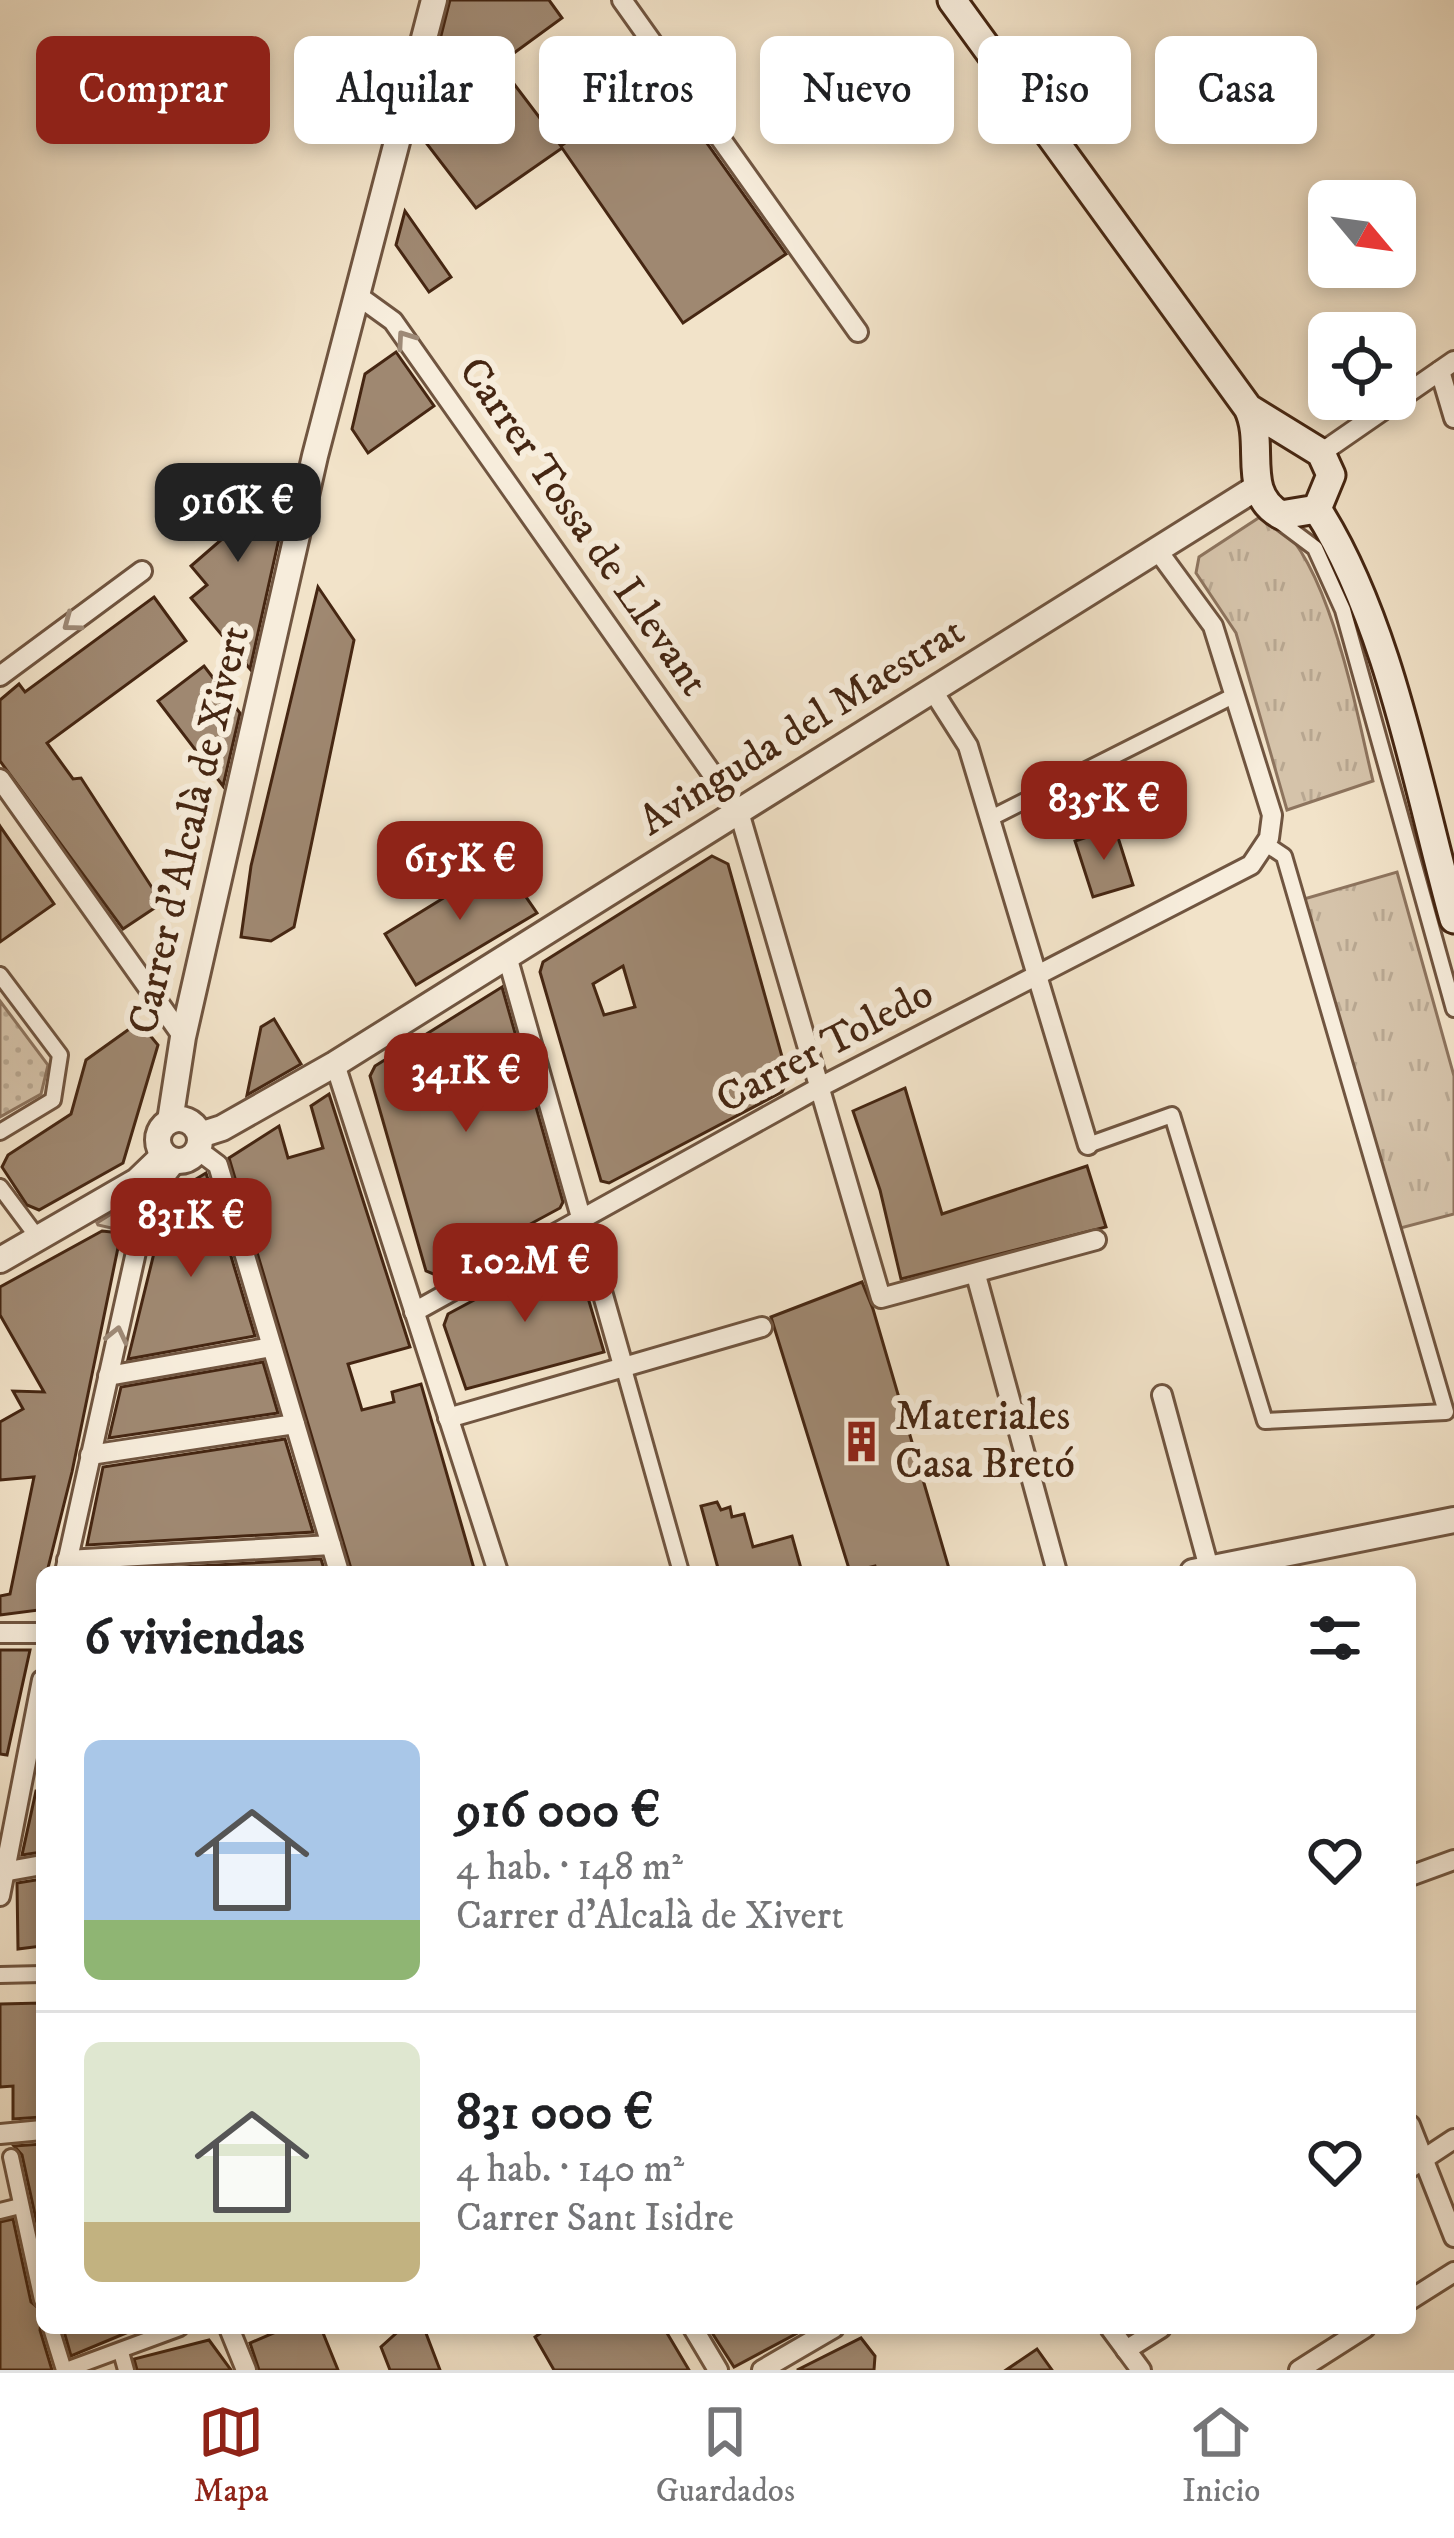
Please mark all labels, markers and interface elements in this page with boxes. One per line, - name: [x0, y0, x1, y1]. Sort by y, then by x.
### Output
- chip: Comprar: [36, 36, 270, 144]
- chip: Alquilar: [294, 36, 515, 144]
- chip: Filtros: [539, 36, 736, 144]
- chip: Nuevo: [760, 36, 954, 144]
- chip: Piso: [978, 36, 1131, 144]
- chip: Casa: [1155, 36, 1317, 144]
- north arrow: [1308, 180, 1416, 288]
- map controls: [1308, 180, 1416, 420]
- button: locate: [1308, 312, 1416, 420]
- one-way arrow: [398, 330, 420, 352]
- street label: Carrer Tossa de Llevant: [447, 348, 719, 706]
- pin: 916K €: [140, 463, 336, 565]
- text: 916K €: [182, 477, 294, 526]
- street label: Avinguda del Maestrat: [630, 606, 974, 848]
- one-way arrow: [63, 609, 84, 631]
- street label: Carrer d'Alcalà de Xivert: [118, 621, 262, 1039]
- pin: 835K €: [1006, 761, 1202, 863]
- text: 835K €: [1048, 775, 1160, 824]
- pin: 615K €: [362, 821, 558, 923]
- text: 615K €: [404, 835, 516, 884]
- street label: Carrer Toledo: [708, 968, 942, 1126]
- pin: 341K €: [368, 1033, 564, 1135]
- text: 341K €: [411, 1047, 521, 1096]
- pin: 831K €: [93, 1178, 289, 1280]
- text: 831K €: [137, 1192, 245, 1241]
- pin: 1.02M €: [414, 1223, 636, 1325]
- text: 1.02M €: [460, 1237, 590, 1286]
- one-way arrow: [103, 1325, 128, 1345]
- place label: Materiales Casa Bretó: [895, 1391, 1075, 1491]
- building icon: Materiales Casa Bretó: [838, 1418, 884, 1464]
- icon: filters: [1302, 1605, 1368, 1671]
- text: 6 viviendas: [84, 1606, 304, 1670]
- text: 916 000 €: [456, 1779, 660, 1843]
- icon: home: [180, 1788, 324, 1932]
- icon: heart: [1302, 1827, 1368, 1893]
- text: 4 hab. · 148 m²: [456, 1843, 683, 1892]
- text: Carrer d'Alcalà de Xivert: [456, 1892, 844, 1941]
- text: 831 000 €: [456, 2081, 653, 2145]
- icon: home: [180, 2090, 324, 2234]
- icon: heart: [1302, 2129, 1368, 2195]
- text: 4 hab. · 140 m²: [456, 2145, 684, 2194]
- text: Carrer Sant Isidre: [456, 2194, 734, 2243]
- tab: Mapa: [194, 2399, 268, 2512]
- tab: Guardados: [656, 2399, 795, 2512]
- tab: Inicio: [1182, 2399, 1260, 2512]

